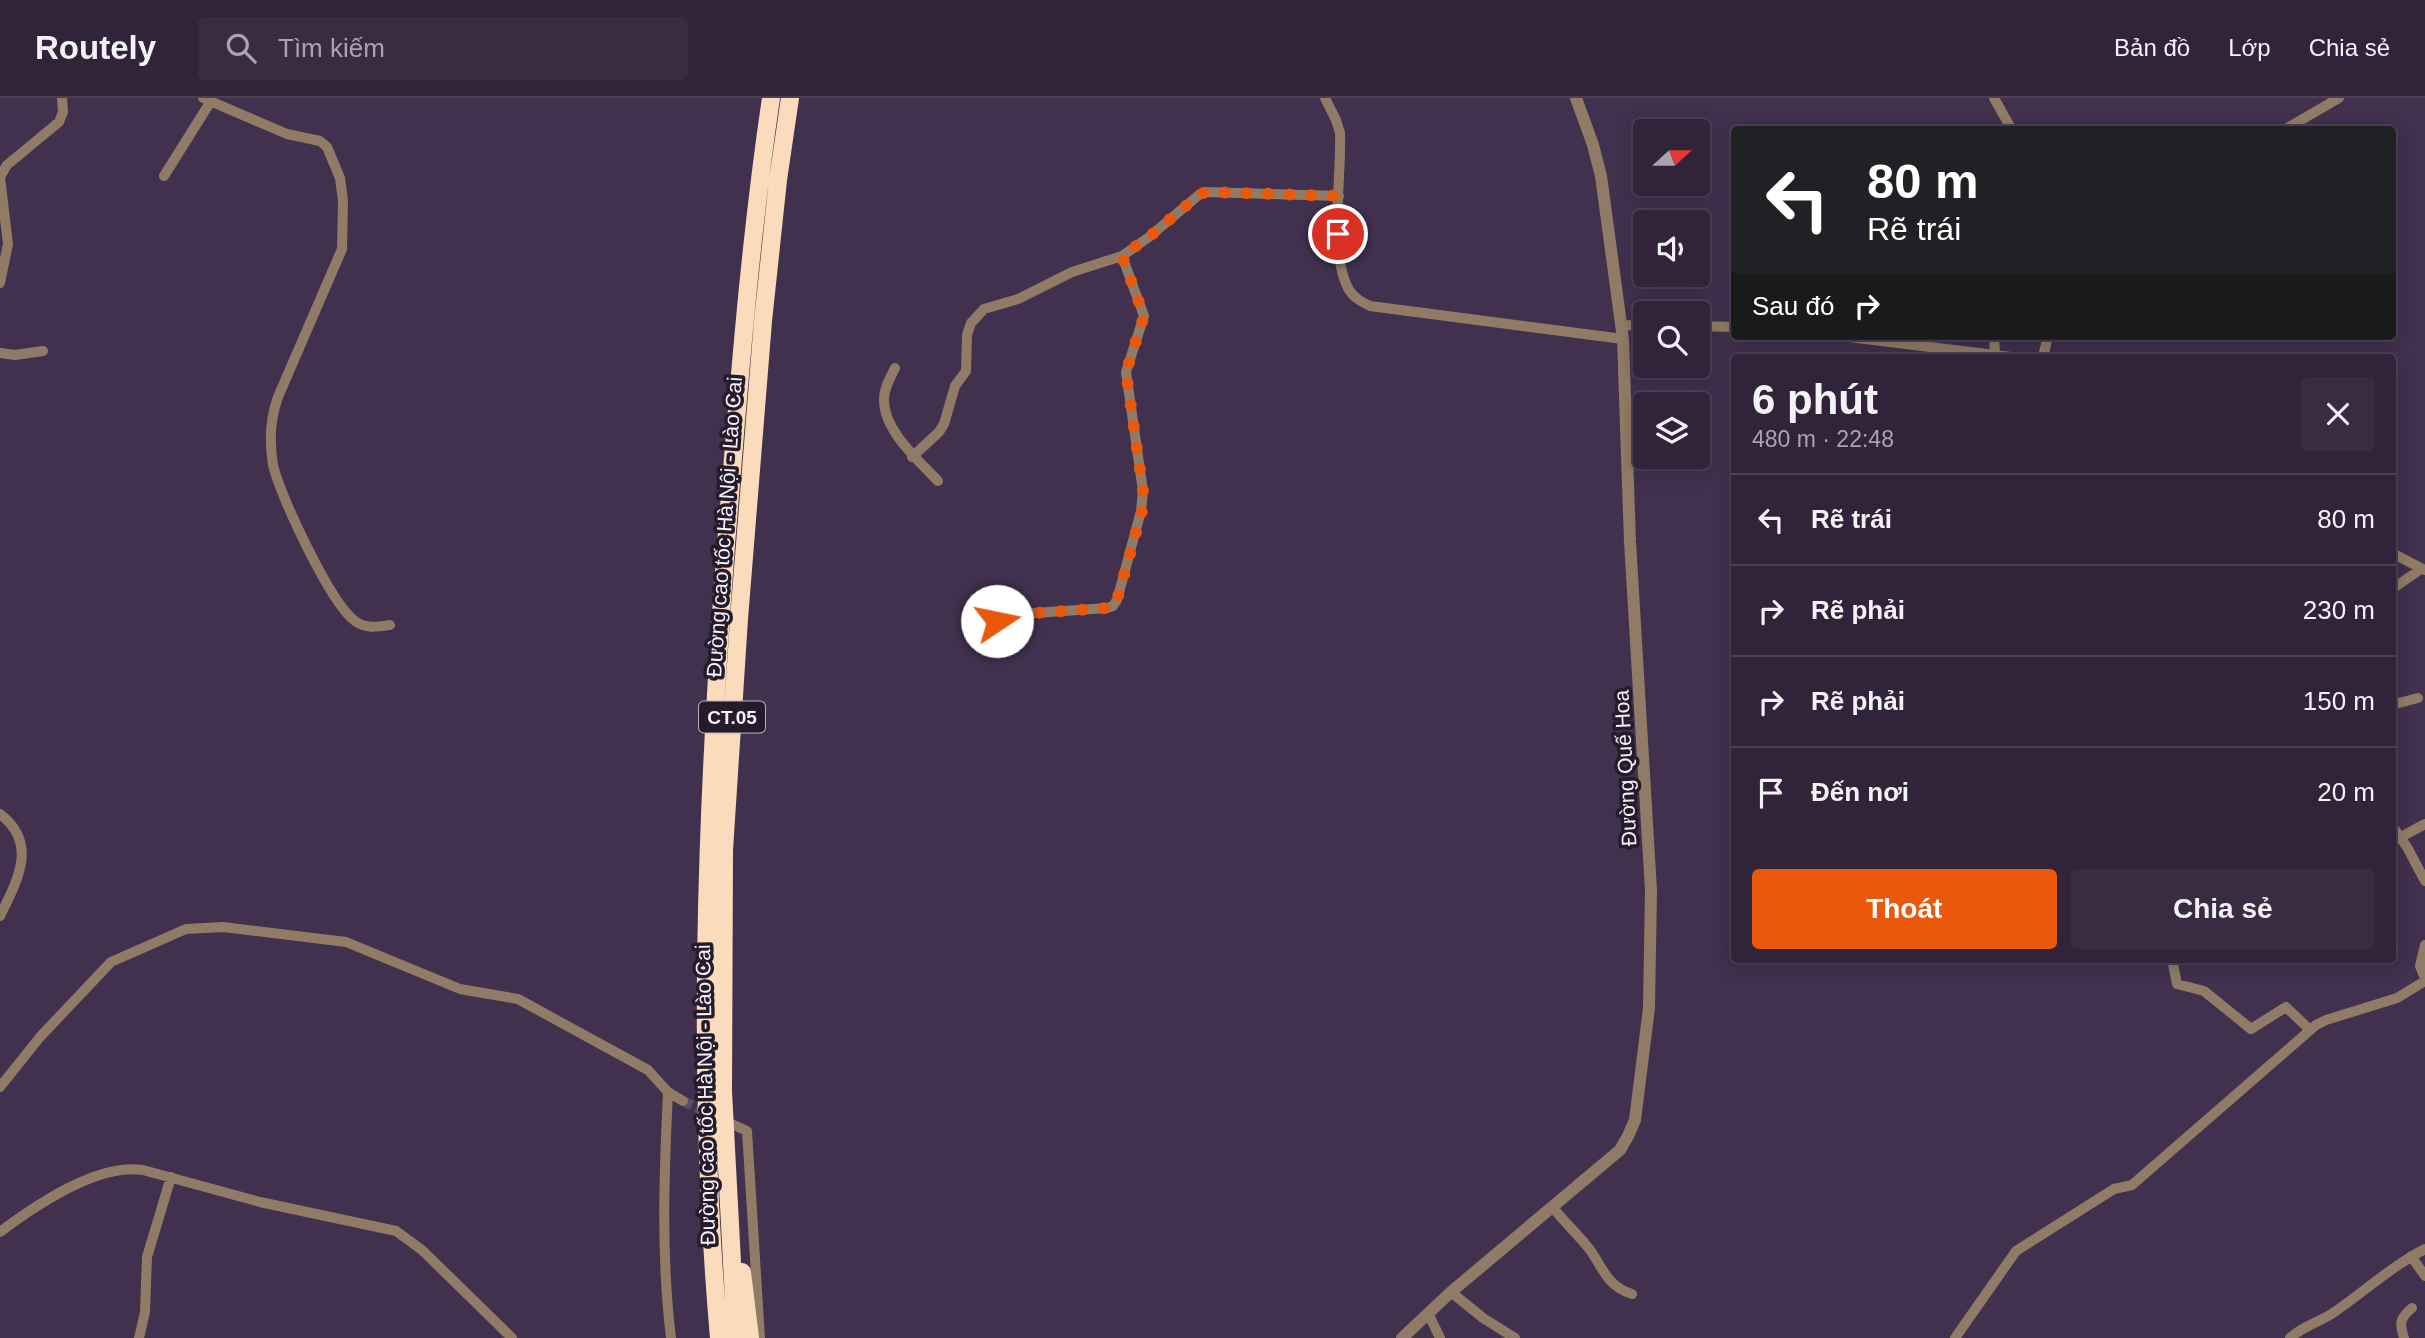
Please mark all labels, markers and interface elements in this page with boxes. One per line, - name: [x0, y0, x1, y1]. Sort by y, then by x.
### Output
- search box: [198, 17, 688, 80]
- text: Routely: [35, 29, 156, 66]
- icon: search: [222, 29, 260, 67]
- text: Tìm kiếm: [278, 33, 385, 63]
- text: Bản đồ: [2114, 34, 2190, 61]
- text: Lớp: [2228, 34, 2271, 61]
- text: Chia sẻ: [2309, 34, 2390, 61]
- north arrow: [1633, 119, 1710, 196]
- map controls: [1633, 119, 1710, 469]
- icon: left: [1752, 154, 1843, 245]
- text: 80 m: [1867, 154, 1979, 208]
- pin: [1308, 204, 1368, 264]
- button: sound: [1633, 210, 1710, 287]
- text: Rẽ trái: [1867, 211, 1961, 247]
- icon: arrive: [1319, 215, 1357, 253]
- icon: right: [1848, 287, 1886, 325]
- text: Sau đó: [1752, 291, 1834, 321]
- button: search: [1633, 301, 1710, 378]
- street label: Đường cao tốc Hà Nội - Lào Cai: [702, 376, 746, 678]
- text: 6 phút: [1752, 376, 1878, 423]
- button: close: [2301, 377, 2375, 451]
- button: layers: [1633, 392, 1710, 469]
- text: 480 m · 22:48: [1752, 426, 1894, 452]
- icon: left: [1752, 501, 1790, 539]
- text: Rẽ trái: [1811, 504, 1892, 534]
- text: 80 m: [2317, 504, 2375, 534]
- position arrow: [960, 584, 1034, 658]
- icon: right: [1752, 592, 1790, 630]
- text: Rẽ phải: [1811, 595, 1905, 625]
- text: 230 m: [2303, 595, 2375, 625]
- icon: right: [1752, 683, 1790, 721]
- text: Rẽ phải: [1811, 686, 1905, 716]
- text: 150 m: [2303, 686, 2375, 716]
- street label: Đường Quế Hoa: [1609, 689, 1641, 847]
- road number: CT.05: [699, 702, 765, 732]
- icon: arrive: [1752, 774, 1790, 812]
- text: Đến nơi: [1811, 777, 1909, 807]
- text: 20 m: [2317, 777, 2375, 807]
- button: Thoát: [1752, 869, 2057, 949]
- button: Chia sẻ: [2071, 869, 2375, 949]
- street label: Đường cao tốc Hà Nội - Lào Cai: [691, 944, 719, 1246]

